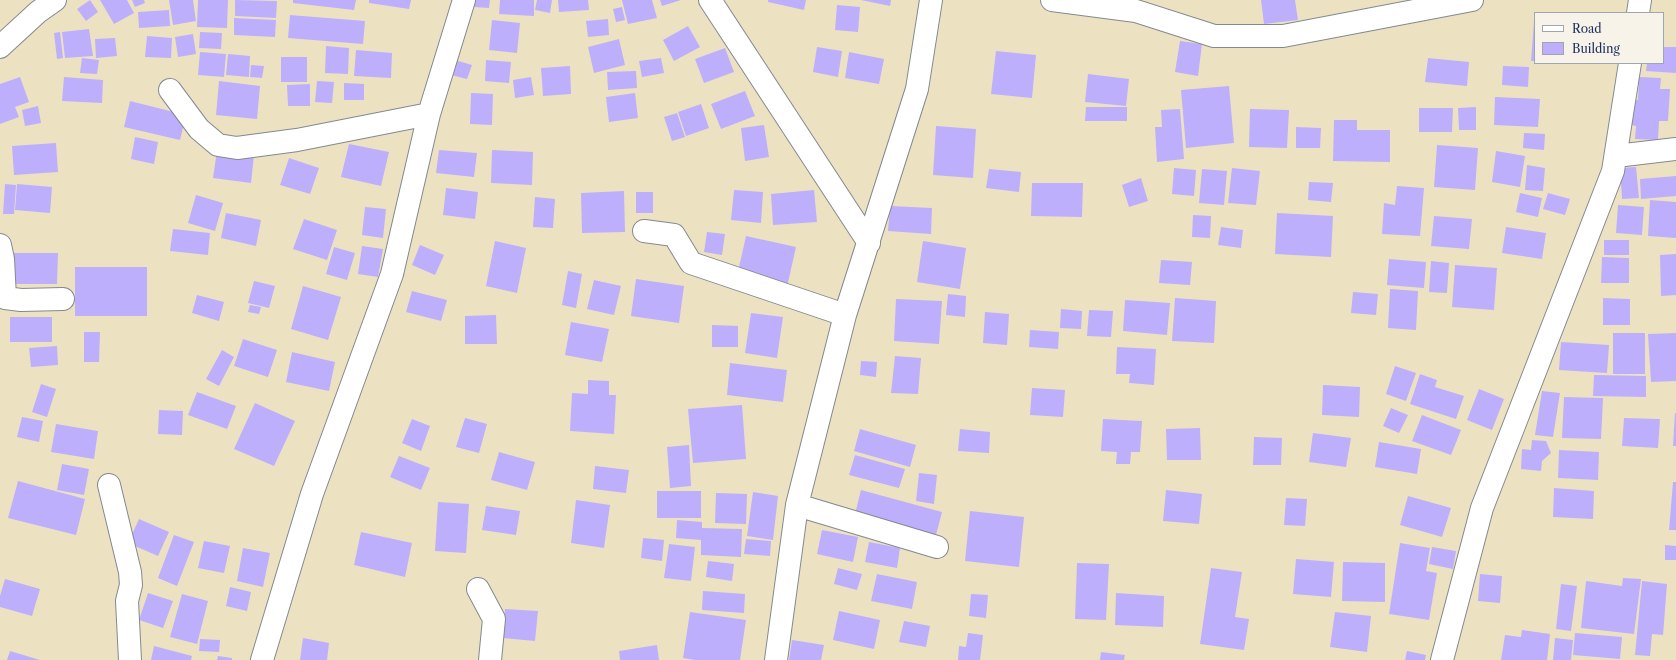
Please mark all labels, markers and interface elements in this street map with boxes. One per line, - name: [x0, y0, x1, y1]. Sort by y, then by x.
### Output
- legend: [1534, 12, 1664, 64]
- text: Road: [1572, 21, 1602, 36]
- text: Building: [1572, 41, 1620, 56]

